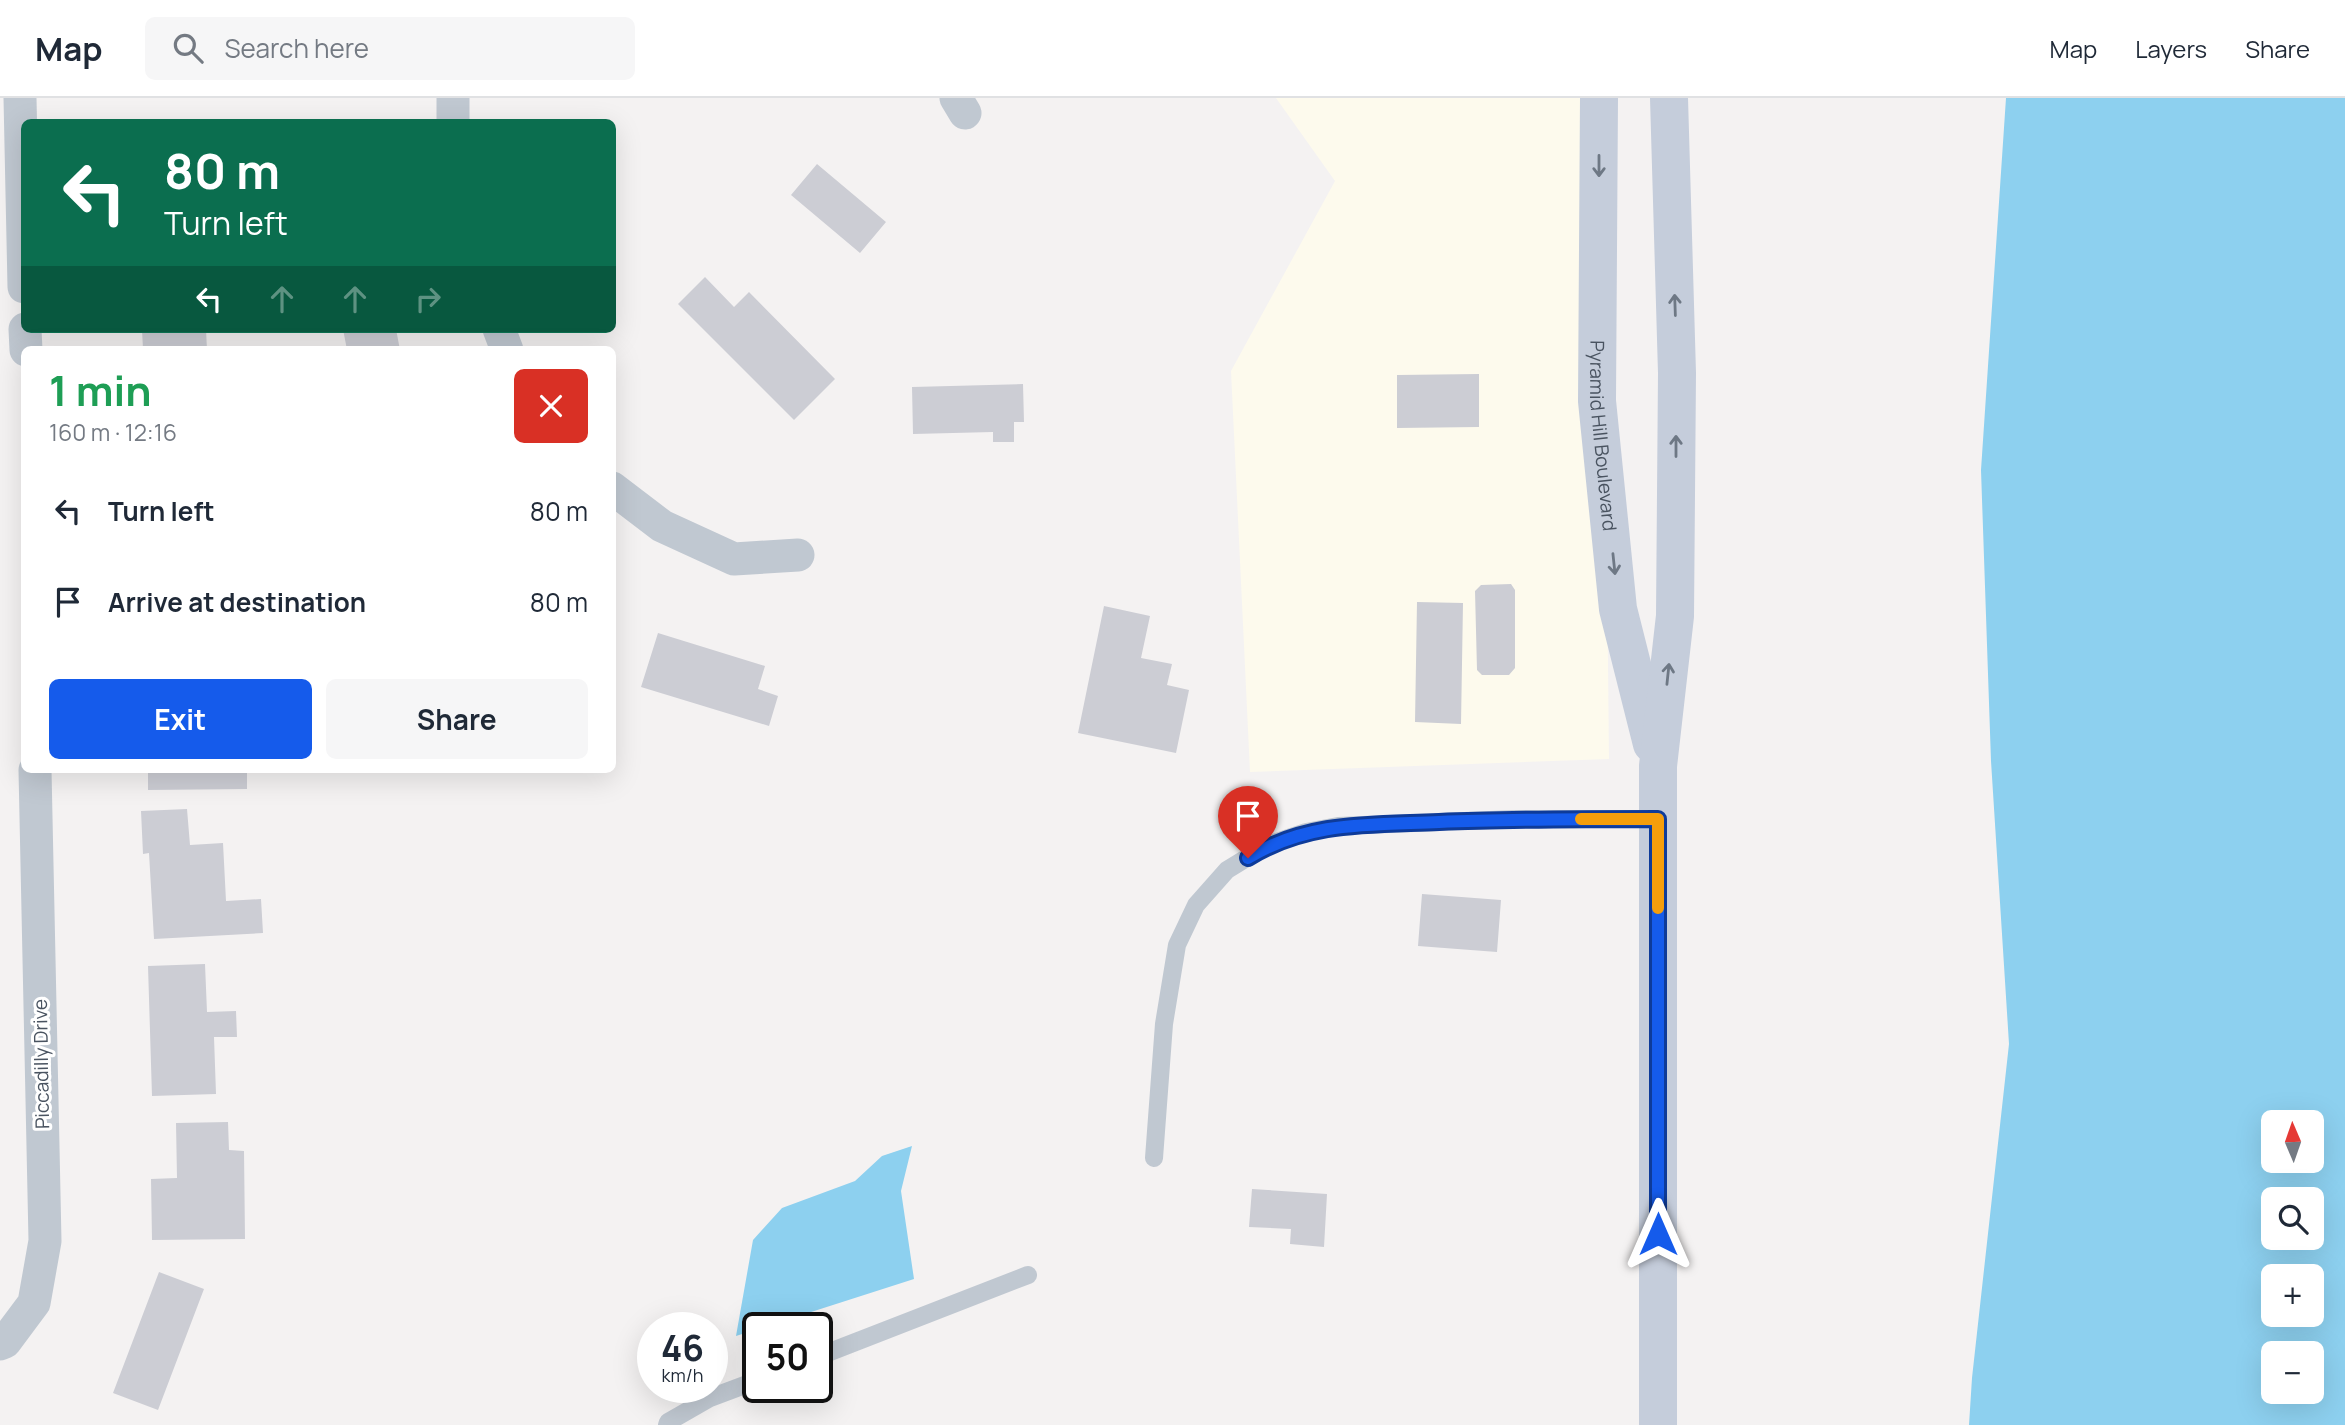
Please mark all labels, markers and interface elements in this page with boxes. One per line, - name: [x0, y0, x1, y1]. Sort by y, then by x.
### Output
- search box: [145, 17, 635, 80]
- text: Map: [35, 26, 103, 71]
- icon: search: [169, 29, 207, 67]
- text: Search here: [225, 30, 369, 66]
- text: Map: [2050, 32, 2097, 65]
- text: Layers: [2135, 32, 2207, 65]
- text: Share: [2245, 32, 2310, 65]
- text: 80 m: [164, 137, 280, 204]
- icon: left: [49, 147, 140, 238]
- one-way arrow: [1592, 154, 1606, 177]
- text: Turn left: [164, 201, 288, 245]
- icon: left: [190, 280, 228, 318]
- icon: ahead: [263, 280, 301, 318]
- icon: ahead: [336, 280, 374, 318]
- icon: right: [409, 280, 447, 318]
- one-way arrow: [1668, 294, 1681, 317]
- street label: Pyramid Hill Boulevard: [1584, 340, 1623, 532]
- text: 1 min: [49, 361, 152, 419]
- button: close: [514, 369, 588, 443]
- text: 160 m · 12:16: [49, 416, 177, 448]
- one-way arrow: [1669, 435, 1683, 458]
- icon: left: [49, 492, 87, 530]
- text: Turn left: [108, 493, 215, 529]
- text: 80 m: [530, 493, 588, 529]
- one-way arrow: [1608, 553, 1621, 575]
- icon: arrive: [49, 583, 87, 621]
- text: Arrive at destination: [108, 584, 366, 620]
- text: 80 m: [530, 584, 588, 620]
- one-way arrow: [1662, 663, 1675, 686]
- button: Exit: [49, 679, 312, 759]
- button: Share: [326, 679, 588, 759]
- pin: [1218, 786, 1278, 858]
- icon: arrive: [1229, 797, 1267, 835]
- street label: Piccadilly Drive: [27, 999, 55, 1129]
- north arrow: [2261, 1110, 2324, 1172]
- map controls: [2261, 1110, 2324, 1404]
- button: search: [2261, 1187, 2324, 1250]
- position arrow: [1621, 1197, 1695, 1271]
- button: +: [2261, 1264, 2324, 1327]
- speed limit sign: 50: [742, 1312, 833, 1403]
- text: 46: [661, 1324, 704, 1372]
- button: −: [2261, 1341, 2324, 1404]
- text: km/h: [662, 1363, 703, 1387]

